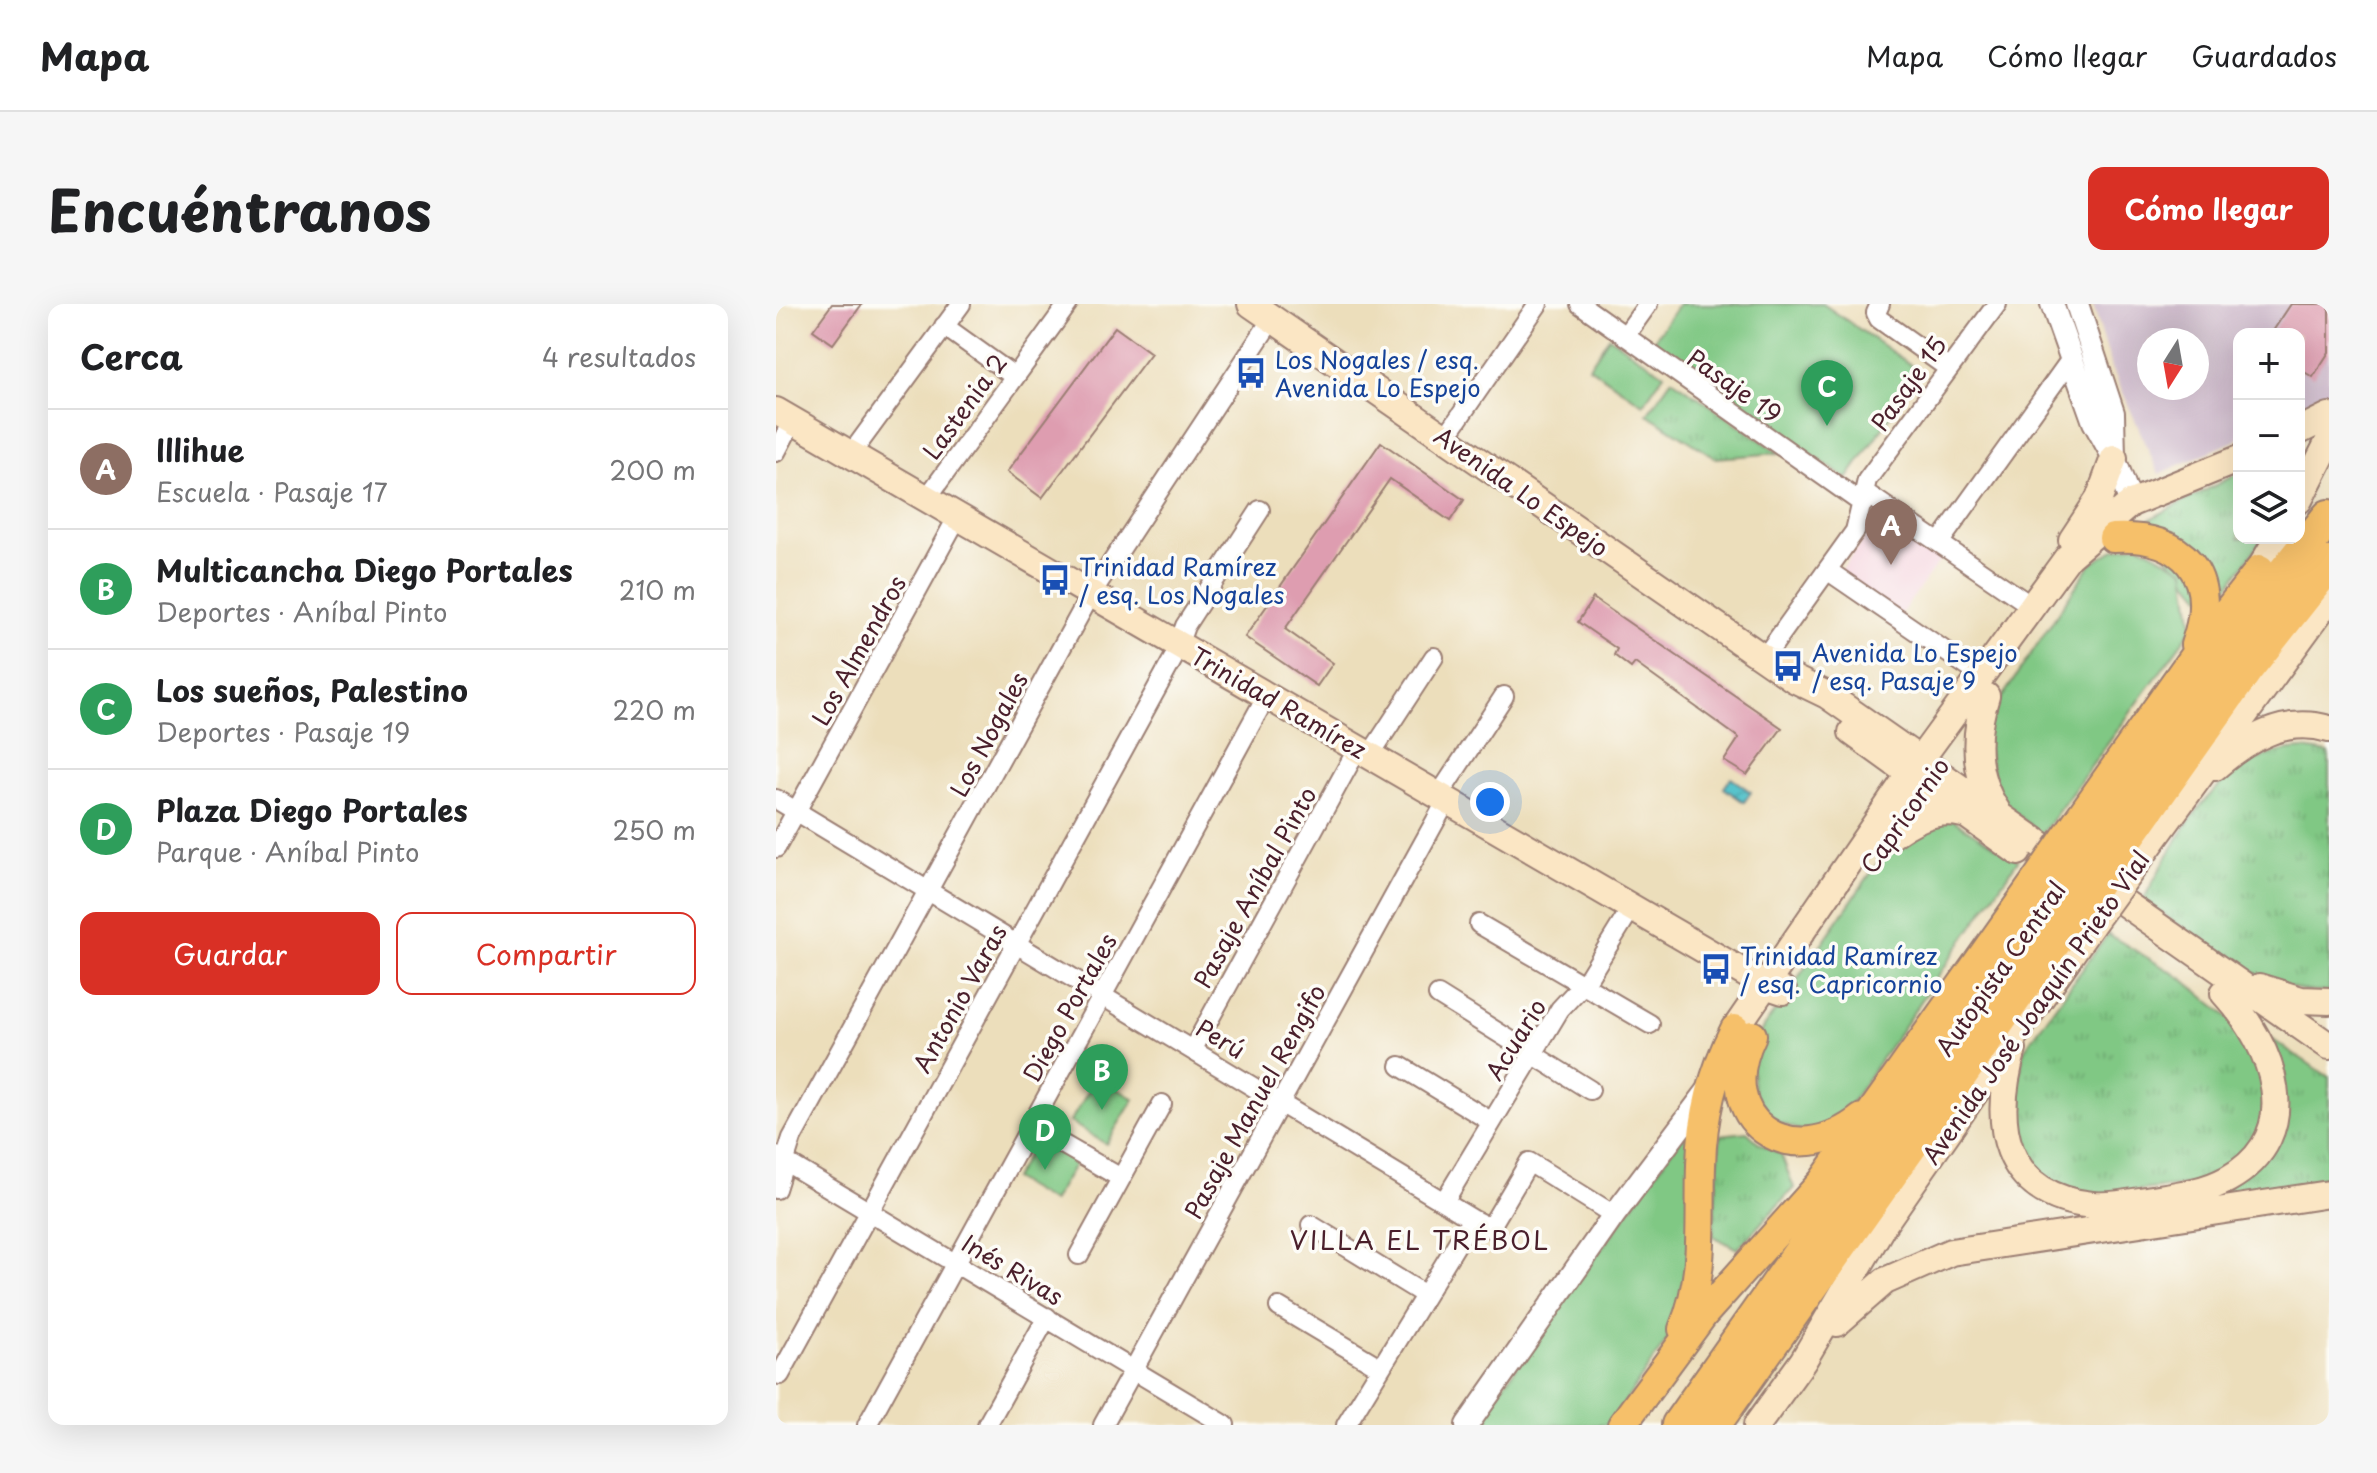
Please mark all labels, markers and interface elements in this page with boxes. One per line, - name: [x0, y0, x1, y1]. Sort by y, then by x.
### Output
- text: Mapa: [40, 27, 150, 84]
- text: Mapa: [1866, 34, 1943, 77]
- text: Cómo llegar: [1987, 34, 2147, 77]
- text: Guardados: [2191, 34, 2337, 77]
- text: Encuéntranos: [48, 166, 432, 251]
- button: Cómo llegar: [2088, 167, 2329, 250]
- street label: Pasaje 15: [1861, 328, 1955, 438]
- north arrow: [2137, 328, 2209, 400]
- map controls: [2233, 328, 2305, 544]
- button: +: [2233, 328, 2305, 400]
- text: Cerca: [80, 330, 183, 382]
- text: 4 resultados: [542, 337, 696, 376]
- street label: Pasaje 19: [1680, 339, 1790, 431]
- place label: Los Nogales / esq. Avenida Lo Espejo: [1275, 341, 1481, 405]
- street label: Lastenia 2: [913, 346, 1015, 466]
- bus stop icon: Los Nogales / esq. Avenida Lo Espejo: [1234, 356, 1268, 390]
- pin: C: [1801, 360, 1853, 426]
- button: −: [2233, 400, 2305, 472]
- street label: Avenida Lo Espejo: [1428, 417, 1616, 565]
- text: Illihue: [156, 427, 244, 472]
- text: A: [96, 450, 116, 489]
- text: 200 m: [609, 450, 696, 489]
- text: Escuela · Pasaje 17: [156, 472, 388, 511]
- button: layers: [2233, 472, 2305, 544]
- pin: A: [1865, 499, 1917, 565]
- text: Multicancha Diego Portales: [156, 547, 573, 592]
- place label: Trinidad Ramírez / esq. Los Nogales: [1079, 548, 1285, 612]
- bus stop icon: Trinidad Ramírez / esq. Los Nogales: [1038, 563, 1072, 597]
- street label: Los Almendros: [802, 568, 914, 732]
- text: B: [97, 570, 115, 609]
- text: 210 m: [619, 570, 696, 609]
- text: Deportes · Aníbal Pinto: [156, 592, 447, 631]
- place label: Avenida Lo Espejo / esq. Pasaje 9: [1812, 634, 2018, 698]
- street label: Trinidad Ramírez: [1185, 637, 1373, 767]
- bus stop icon: Avenida Lo Espejo / esq. Pasaje 9: [1771, 649, 1805, 683]
- street label: Los Nogales: [940, 665, 1036, 803]
- text: Los sueños, Palestino: [156, 667, 468, 712]
- text: C: [96, 690, 116, 729]
- text: 220 m: [612, 690, 696, 729]
- text: Deportes · Pasaje 19: [156, 712, 410, 751]
- street label: Capricornio: [1851, 750, 1957, 880]
- street label: Pasaje Aníbal Pinto: [1184, 780, 1324, 994]
- your location: [1470, 782, 1510, 822]
- text: Plaza Diego Portales: [156, 787, 468, 832]
- text: D: [96, 810, 116, 849]
- text: 250 m: [612, 810, 696, 849]
- text: Parque · Aníbal Pinto: [156, 832, 419, 871]
- street label: Avenida José Joaquín Prieto Vial: [1913, 843, 2157, 1171]
- street label: Autopista Central: [1926, 873, 2074, 1063]
- button: Guardar: [80, 912, 380, 995]
- button: Compartir: [396, 912, 696, 995]
- street label: Antonio Varas: [903, 917, 1015, 1079]
- street label: Diego Portales: [1013, 926, 1125, 1088]
- place label: Trinidad Ramírez / esq. Capricornio: [1740, 937, 1943, 1001]
- bus stop icon: Trinidad Ramírez / esq. Capricornio: [1699, 952, 1733, 986]
- street label: Pasaje Manuel Rengifo: [1174, 977, 1334, 1225]
- street label: Acuario: [1476, 991, 1554, 1087]
- street label: Perú: [1190, 1009, 1252, 1067]
- pin: B: [1076, 1044, 1128, 1110]
- pin: D: [1019, 1104, 1071, 1170]
- district label: VILLA EL TRÉBOL: [1290, 1220, 1550, 1259]
- street label: Inés Rivas: [955, 1225, 1071, 1313]

